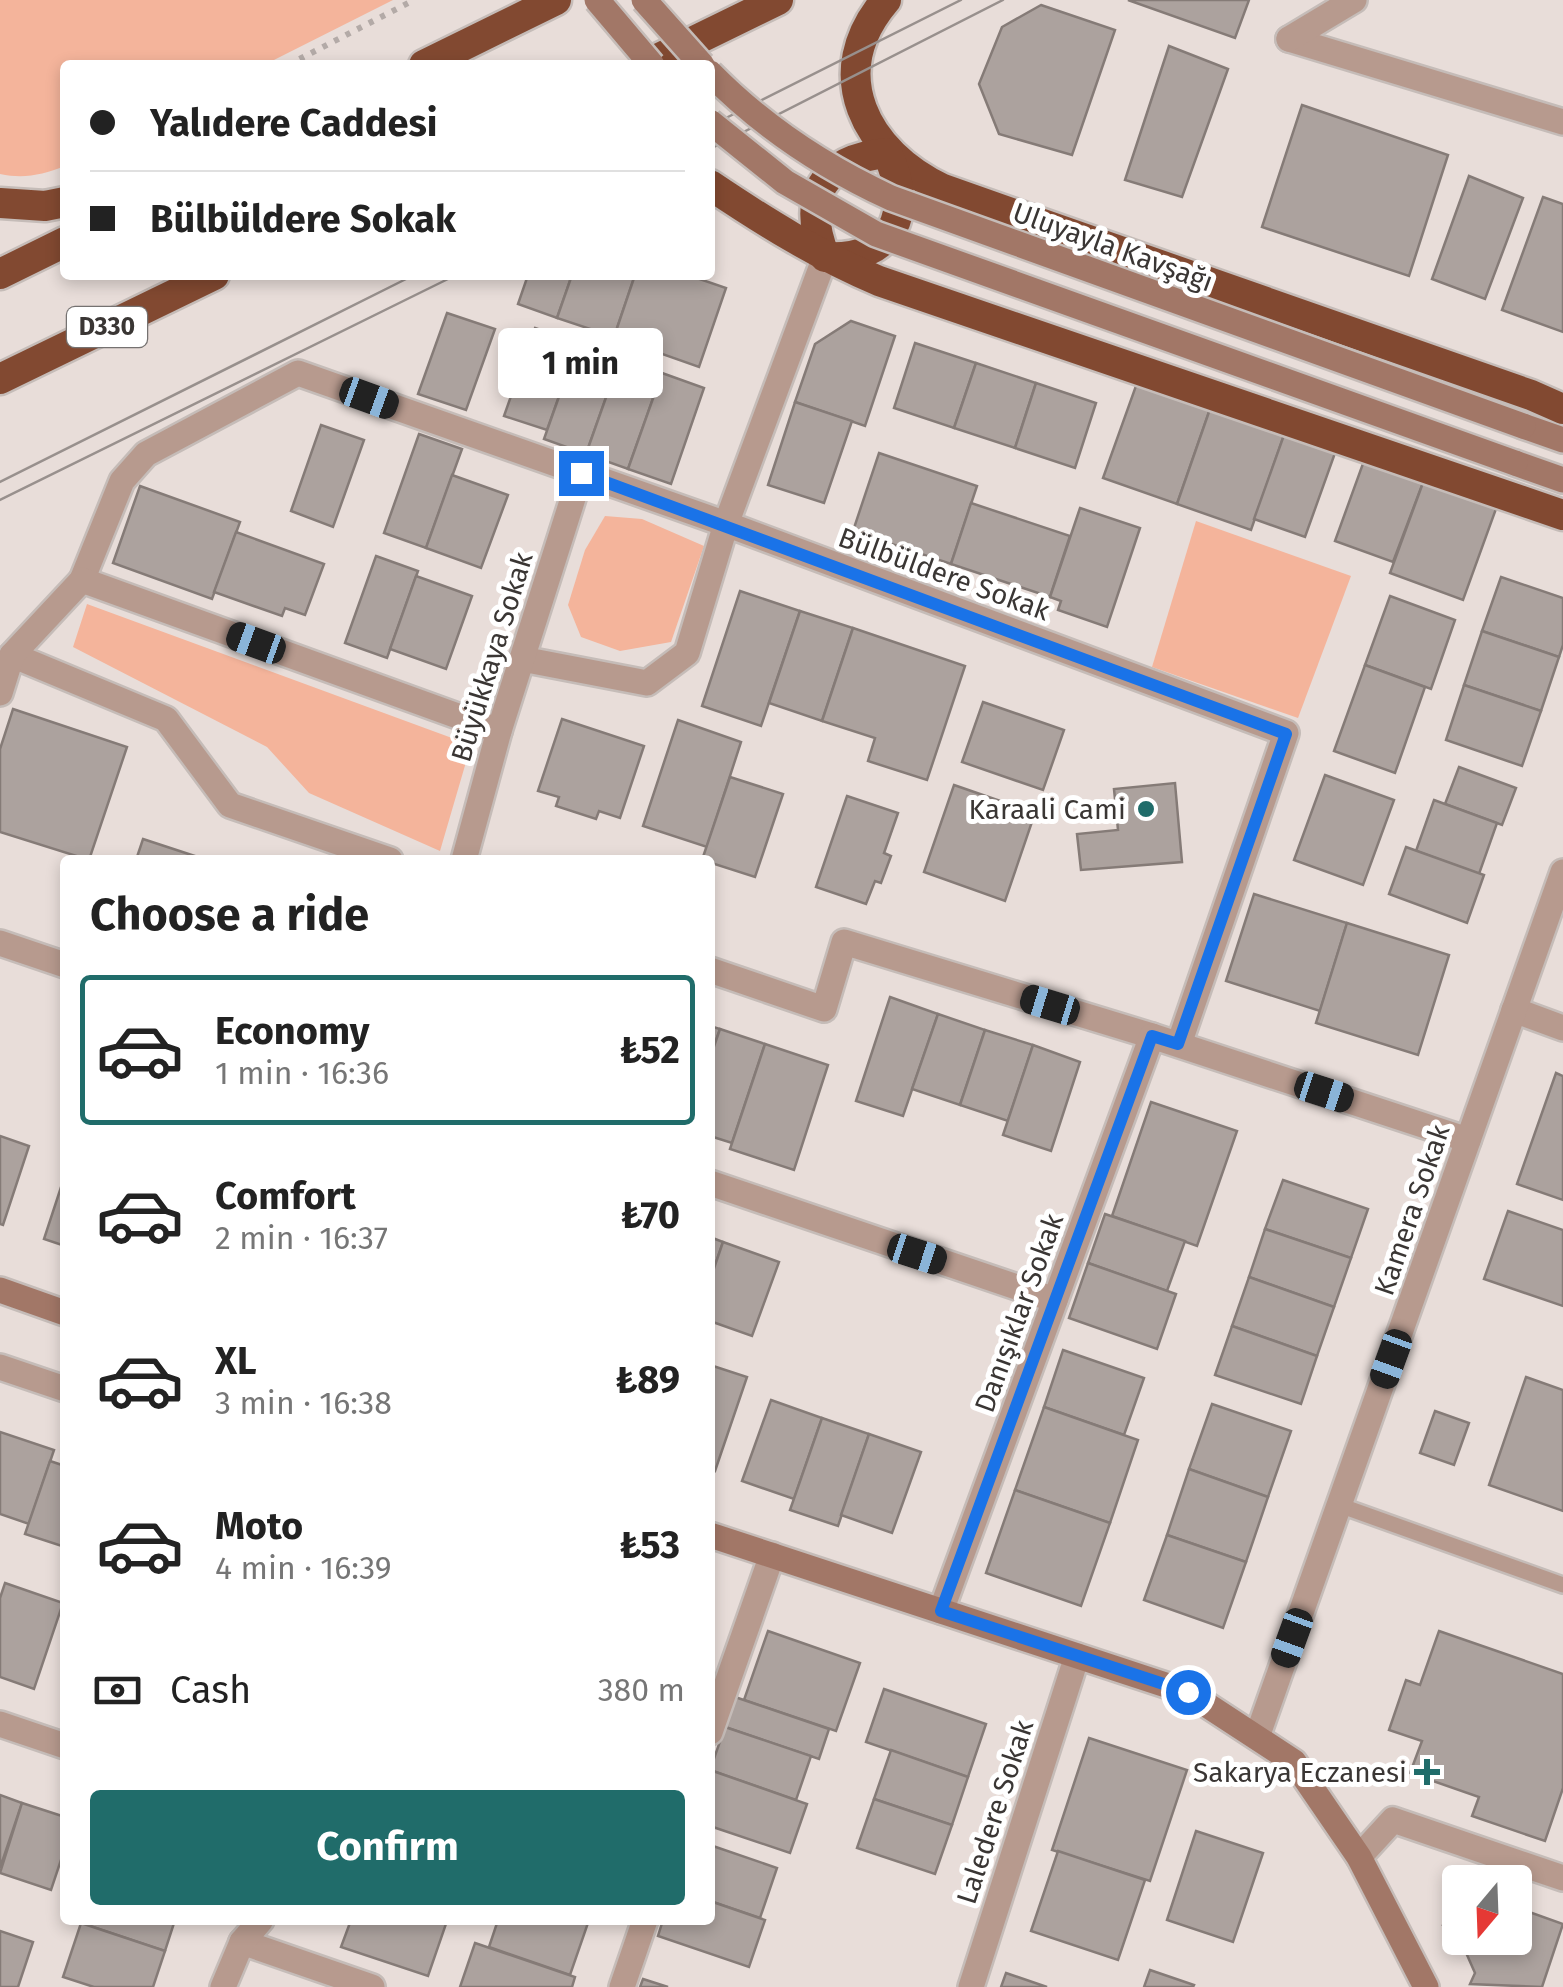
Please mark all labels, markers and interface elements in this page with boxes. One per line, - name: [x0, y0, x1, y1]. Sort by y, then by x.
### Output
- text: Yalıdere Caddesi: [150, 100, 438, 146]
- street label: Uluyayla Kavşağı: [1008, 195, 1218, 299]
- text: Bülbüldere Sokak: [150, 196, 456, 242]
- road number: D330: [67, 307, 147, 347]
- callout: 1 min: [498, 328, 664, 398]
- text: 1 min: [542, 344, 619, 382]
- car: [336, 374, 402, 422]
- route end: [559, 451, 604, 496]
- street label: Bülbüldere Sokak: [834, 520, 1055, 628]
- street label: Büyükkaya Sokak: [444, 548, 540, 766]
- car: [223, 619, 289, 667]
- place label: Karaali Cami: [969, 793, 1126, 826]
- marker: Karaali Cami: [1135, 798, 1157, 820]
- text: Choose a ride: [90, 888, 369, 942]
- car: [1017, 982, 1083, 1028]
- icon: car: [95, 1005, 185, 1095]
- text: Economy: [215, 1008, 370, 1054]
- text: ₺52: [619, 1027, 680, 1073]
- text: 1 min · 16:36: [215, 1054, 389, 1092]
- car: [1291, 1068, 1357, 1116]
- street label: Kamera Sokak: [1367, 1120, 1457, 1300]
- icon: car: [95, 1170, 185, 1260]
- text: Comfort: [215, 1173, 356, 1219]
- text: ₺70: [620, 1192, 680, 1238]
- street label: Danışıklar Sokak: [968, 1208, 1071, 1417]
- text: 2 min · 16:37: [215, 1219, 388, 1257]
- car: [884, 1230, 950, 1278]
- car: [1367, 1326, 1415, 1392]
- icon: car: [95, 1335, 185, 1425]
- text: XL: [215, 1338, 257, 1384]
- text: ₺89: [615, 1357, 680, 1403]
- text: 3 min · 16:38: [215, 1384, 392, 1422]
- icon: car: [95, 1500, 185, 1590]
- text: Moto: [215, 1503, 303, 1549]
- text: ₺53: [619, 1522, 680, 1568]
- text: 4 min · 16:39: [215, 1549, 392, 1587]
- car: [1268, 1605, 1316, 1671]
- icon: cash: [90, 1663, 145, 1718]
- text: Cash: [170, 1667, 251, 1713]
- route start: [1166, 1670, 1211, 1715]
- text: 380 m: [598, 1671, 685, 1709]
- street label: Laledere Sokak: [950, 1715, 1041, 1908]
- place label: Sakarya Eczanesi: [1193, 1756, 1407, 1789]
- marker: Sakarya Eczanesi: [1416, 1761, 1438, 1783]
- button: Confirm: [90, 1790, 685, 1905]
- north arrow: [1442, 1865, 1532, 1955]
- map controls: [1442, 1865, 1532, 1955]

